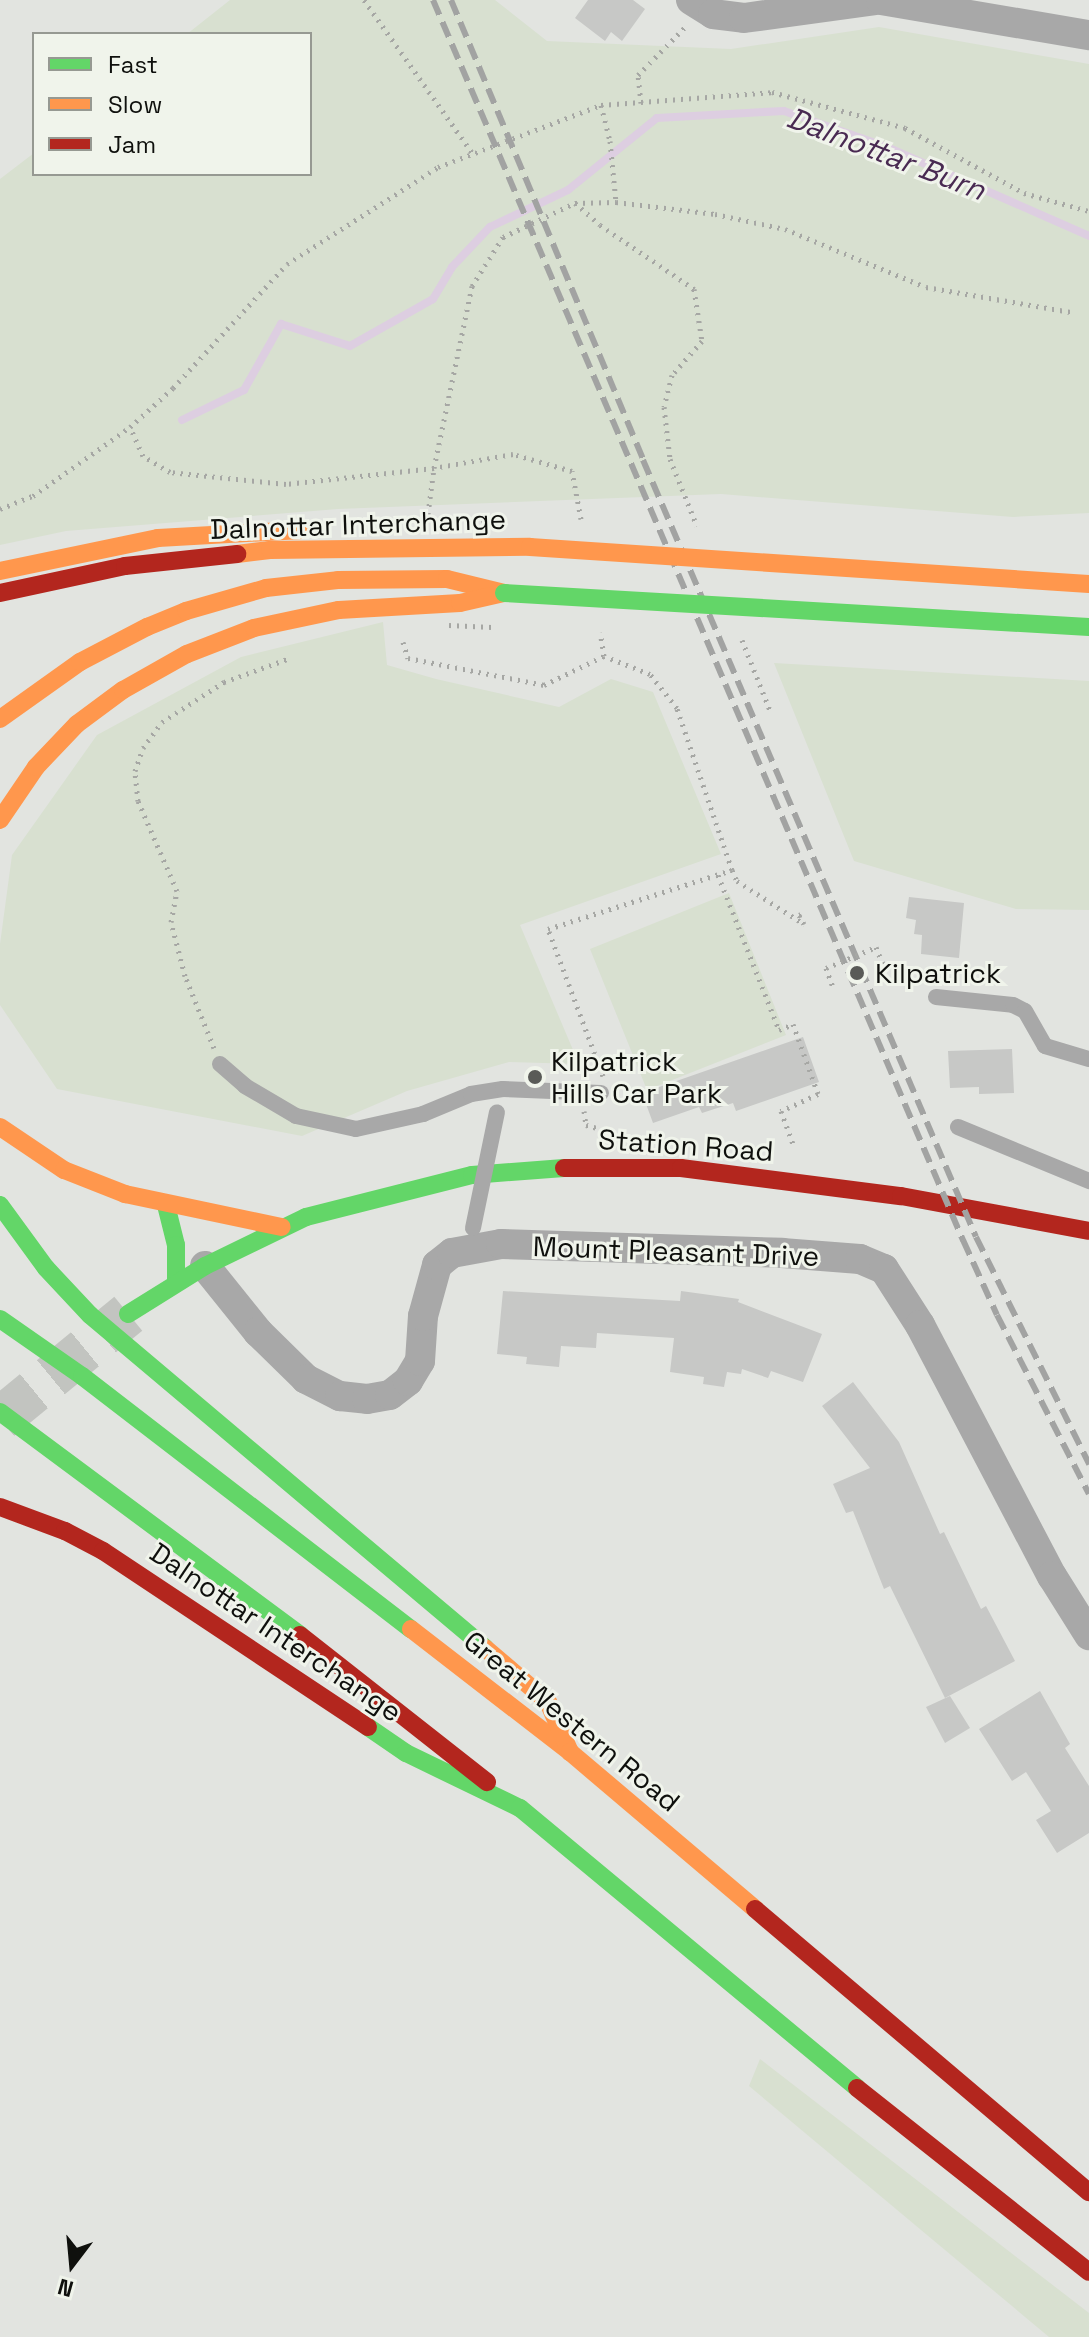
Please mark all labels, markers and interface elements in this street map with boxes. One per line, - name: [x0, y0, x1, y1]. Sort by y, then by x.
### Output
- legend: [32, 32, 312, 176]
- text: Fast: [108, 49, 158, 80]
- text: Slow: [108, 89, 162, 120]
- water label: Dalnottar Burn: [782, 100, 990, 208]
- text: Jam: [108, 129, 156, 160]
- street label: Dalnottar Interchange: [209, 502, 507, 546]
- place label: Kilpatrick: [875, 956, 1001, 990]
- marker: Kilpatrick: [846, 962, 868, 984]
- place label: Kilpatrick Hills Car Park: [551, 1044, 722, 1110]
- marker: Kilpatrick Hills Car Park: [526, 1068, 544, 1086]
- street label: Station Road: [597, 1122, 775, 1168]
- street label: Mount Pleasant Drive: [532, 1229, 820, 1273]
- street label: Dalnottar Interchange: [144, 1535, 408, 1729]
- street label: Great Western Road: [457, 1624, 687, 1818]
- north arrow: [32, 2225, 112, 2305]
- text: N: [54, 2273, 76, 2304]

